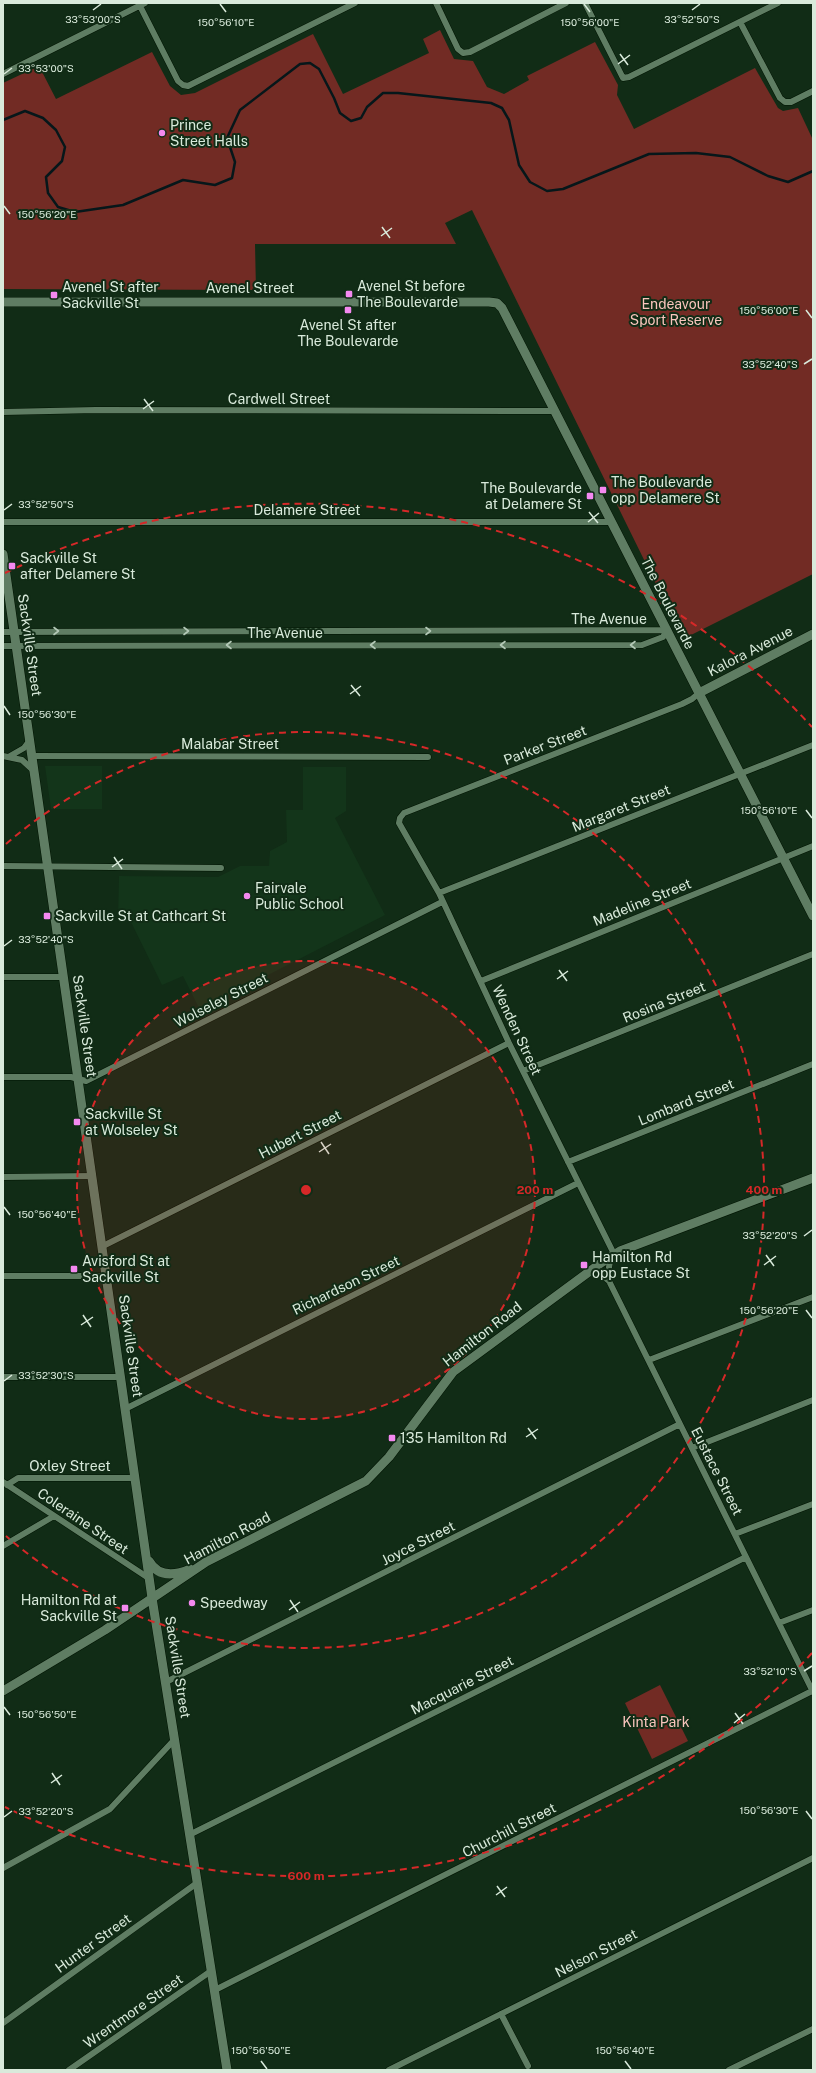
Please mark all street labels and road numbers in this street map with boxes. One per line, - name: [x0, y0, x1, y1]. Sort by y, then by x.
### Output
- street label: Avenel Street: [206, 280, 294, 296]
- street label: Cardwell Street: [228, 391, 330, 407]
- street label: Delamere Street: [253, 502, 361, 518]
- street label: The Boulevarde: [638, 554, 698, 652]
- street label: Sackville Street: [15, 593, 45, 697]
- street label: The Avenue: [571, 611, 647, 627]
- street label: Kalora Avenue: [705, 623, 795, 679]
- street label: The Avenue: [247, 625, 323, 641]
- street label: Parker Street: [501, 722, 589, 768]
- street label: Malabar Street: [181, 736, 279, 752]
- street label: Margaret Street: [570, 781, 672, 835]
- street label: Madeline Street: [591, 875, 693, 929]
- street label: Wolseley Street: [171, 969, 271, 1031]
- street label: Sackville Street: [70, 974, 100, 1078]
- street label: Rosina Street: [620, 978, 708, 1026]
- street label: Wenden Street: [489, 982, 545, 1078]
- street label: Lombard Street: [636, 1076, 736, 1128]
- street label: Hubert Street: [256, 1106, 344, 1162]
- street label: Richardson Street: [290, 1252, 402, 1318]
- street label: Sackville Street: [116, 1294, 146, 1398]
- street label: Hamilton Road: [439, 1298, 525, 1370]
- street label: Eustace Street: [688, 1424, 746, 1518]
- street label: Oxley Street: [29, 1458, 111, 1474]
- street label: Coleraine Street: [35, 1485, 131, 1557]
- street label: Hamilton Road: [181, 1508, 273, 1568]
- street label: Joyce Street: [379, 1518, 457, 1568]
- street label: Sackville Street: [162, 1615, 194, 1719]
- street label: Macquarie Street: [408, 1652, 516, 1718]
- street label: Churchill Street: [459, 1799, 559, 1861]
- street label: Hunter Street: [52, 1910, 134, 1976]
- street label: Nelson Street: [552, 1925, 640, 1981]
- street label: Wrentmore Street: [80, 1971, 186, 2051]

